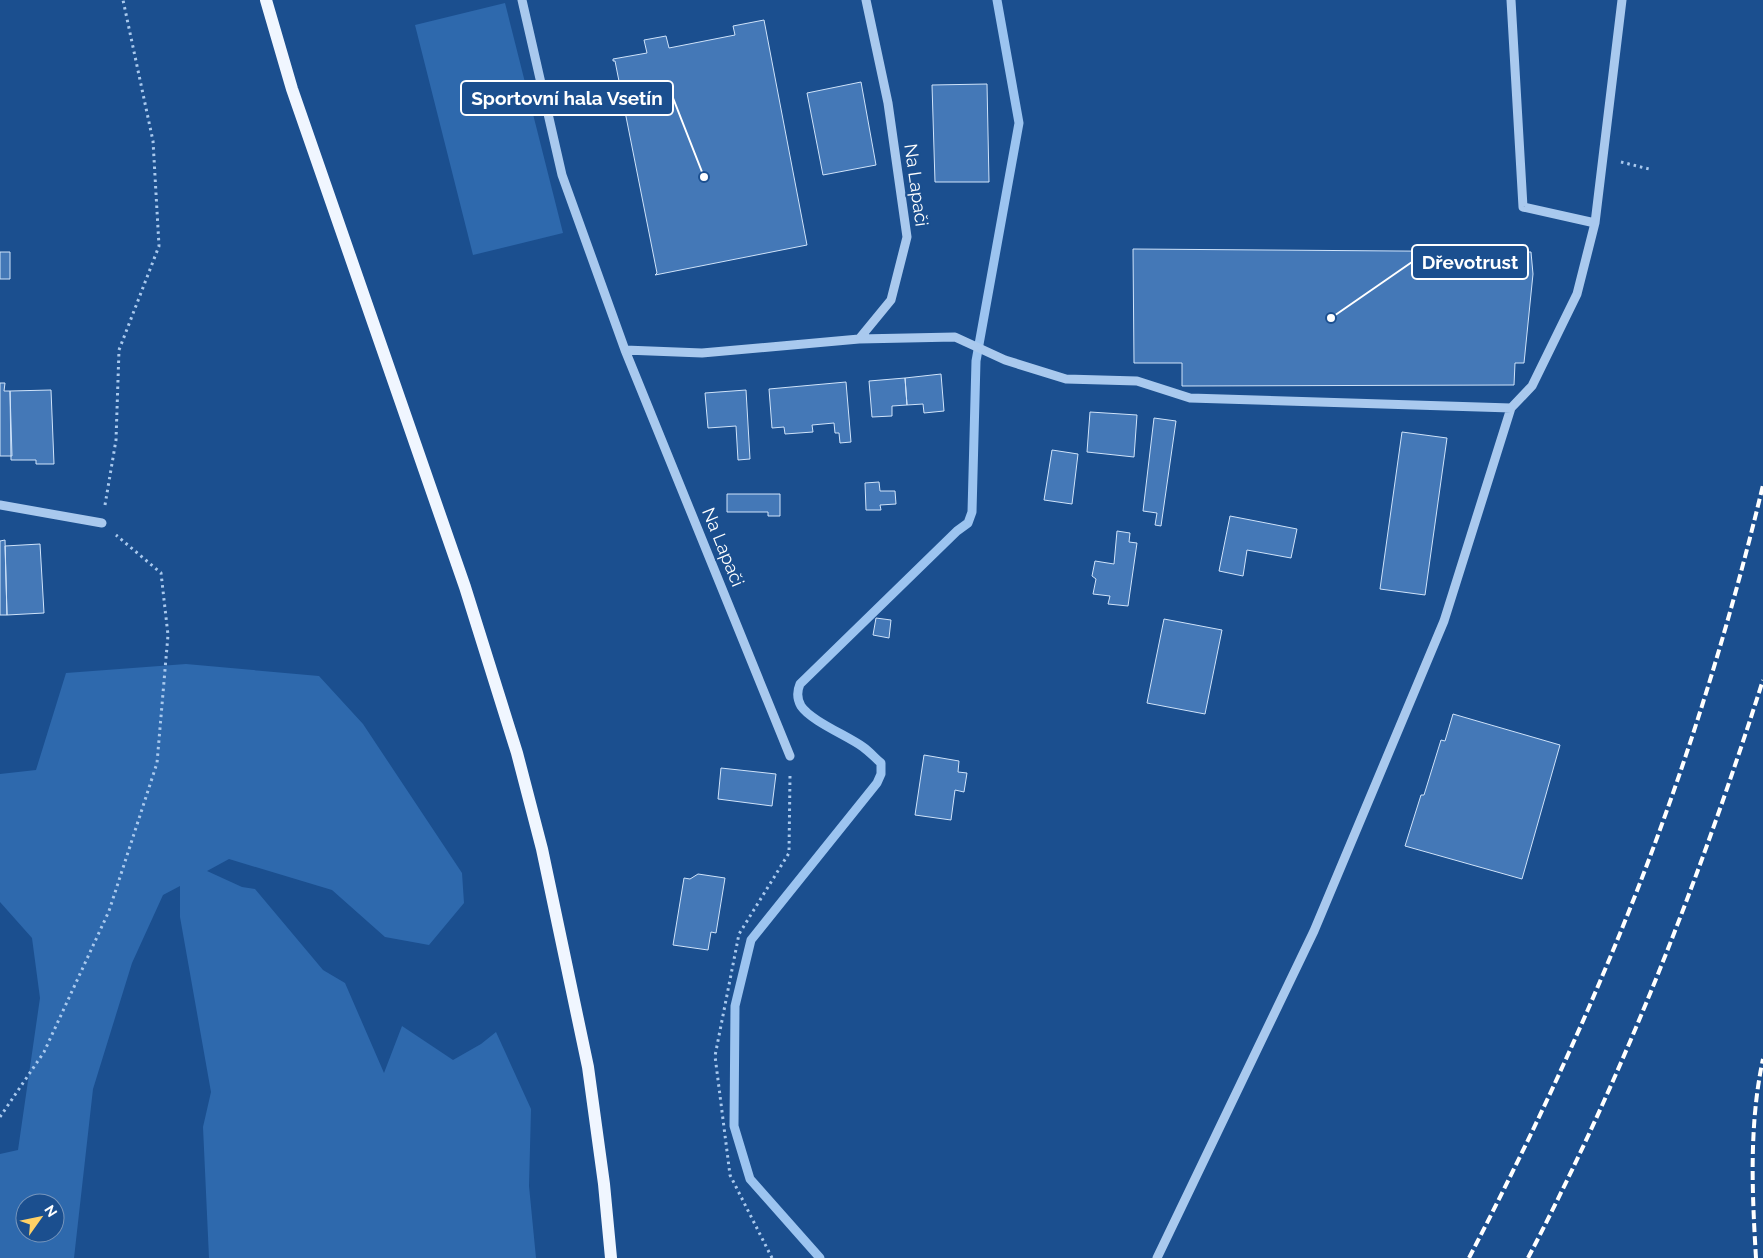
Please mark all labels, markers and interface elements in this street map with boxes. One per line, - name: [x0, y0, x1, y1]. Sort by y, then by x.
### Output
- callout: Sportovní hala Vsetín: [461, 81, 673, 115]
- text: Sportovní hala Vsetín: [471, 87, 663, 109]
- street label: Na Lapači: [900, 142, 933, 228]
- callout: Dřevotrust: [1412, 245, 1528, 279]
- text: Dřevotrust: [1422, 251, 1519, 273]
- street label: Na Lapači: [698, 504, 749, 589]
- north arrow: [15, 1193, 65, 1243]
- text: N: [41, 1202, 61, 1220]

